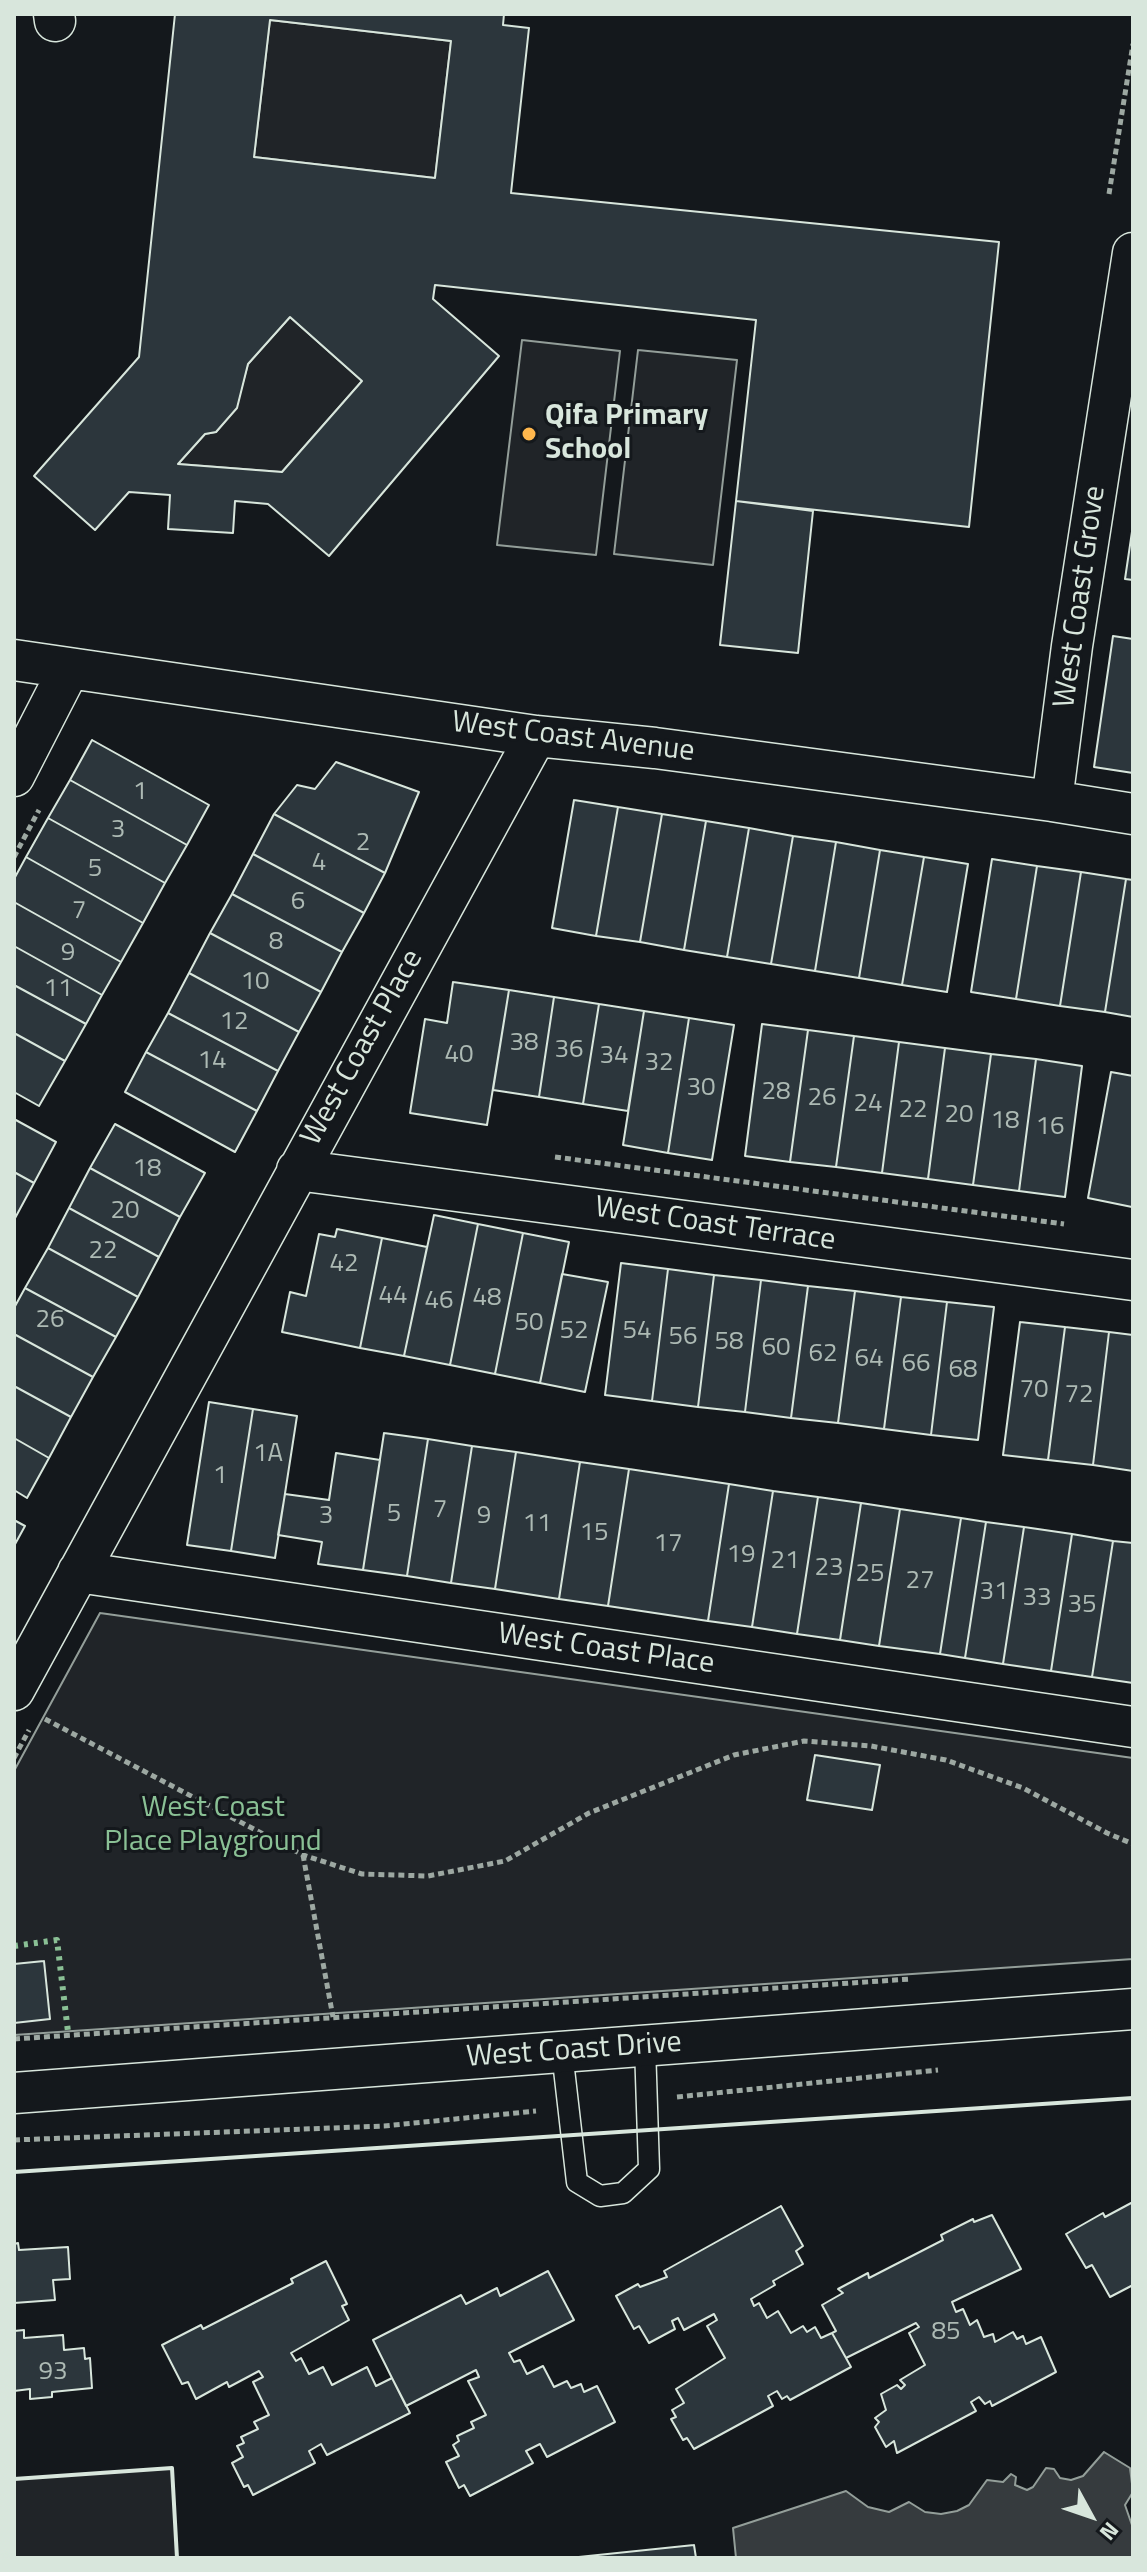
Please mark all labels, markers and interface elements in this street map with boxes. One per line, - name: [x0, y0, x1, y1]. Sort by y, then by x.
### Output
- place label: Qifa Primary School: [545, 399, 708, 470]
- marker: Qifa Primary School: [520, 425, 538, 443]
- street label: West Coast Grove: [1048, 484, 1114, 710]
- street label: West Coast Avenue: [450, 705, 696, 771]
- house number: 1: [133, 777, 147, 809]
- house number: 3: [111, 815, 125, 847]
- house number: 2: [356, 828, 370, 860]
- house number: 4: [312, 848, 326, 880]
- house number: 5: [88, 854, 102, 886]
- house number: 6: [291, 887, 305, 919]
- house number: 7: [72, 896, 86, 928]
- house number: 8: [269, 927, 283, 959]
- house number: 9: [61, 938, 75, 970]
- street label: West Coast Place: [294, 944, 432, 1152]
- house number: 10: [240, 967, 270, 999]
- house number: 11: [43, 974, 73, 1006]
- house number: 12: [219, 1007, 249, 1039]
- house number: 38: [509, 1028, 539, 1060]
- house number: 36: [554, 1035, 584, 1067]
- house number: 40: [444, 1040, 474, 1072]
- house number: 34: [599, 1041, 629, 1073]
- house number: 14: [197, 1046, 227, 1078]
- house number: 32: [644, 1048, 674, 1080]
- house number: 30: [686, 1073, 716, 1105]
- house number: 28: [761, 1077, 791, 1109]
- house number: 26: [807, 1083, 837, 1115]
- house number: 24: [853, 1089, 883, 1121]
- house number: 22: [898, 1095, 928, 1127]
- house number: 20: [944, 1100, 974, 1132]
- house number: 18: [990, 1106, 1020, 1138]
- house number: 16: [1035, 1112, 1065, 1144]
- house number: 18: [132, 1154, 162, 1186]
- street label: West Coast Terrace: [593, 1190, 837, 1260]
- house number: 20: [110, 1196, 140, 1228]
- house number: 22: [88, 1236, 118, 1268]
- house number: 42: [329, 1249, 359, 1281]
- house number: 44: [378, 1281, 408, 1313]
- house number: 48: [472, 1283, 502, 1315]
- house number: 46: [424, 1286, 454, 1318]
- house number: 26: [35, 1305, 65, 1337]
- house number: 50: [514, 1308, 544, 1340]
- house number: 52: [559, 1316, 589, 1348]
- house number: 54: [622, 1316, 652, 1348]
- house number: 56: [668, 1322, 698, 1354]
- house number: 58: [714, 1327, 744, 1359]
- house number: 60: [761, 1333, 791, 1365]
- house number: 62: [808, 1339, 838, 1371]
- house number: 64: [854, 1344, 884, 1376]
- house number: 66: [901, 1349, 931, 1381]
- house number: 68: [948, 1355, 978, 1387]
- house number: 70: [1019, 1375, 1049, 1407]
- house number: 72: [1064, 1380, 1094, 1412]
- house number: 1A: [253, 1439, 283, 1471]
- house number: 1: [213, 1461, 227, 1493]
- house number: 7: [433, 1495, 447, 1527]
- house number: 5: [387, 1499, 401, 1531]
- house number: 3: [319, 1501, 333, 1533]
- house number: 9: [477, 1501, 491, 1533]
- house number: 11: [522, 1509, 552, 1541]
- house number: 15: [579, 1518, 609, 1550]
- house number: 17: [653, 1529, 683, 1561]
- house number: 19: [726, 1540, 756, 1572]
- house number: 21: [770, 1546, 800, 1578]
- house number: 23: [814, 1553, 844, 1585]
- house number: 25: [855, 1559, 885, 1591]
- house number: 27: [905, 1566, 935, 1598]
- house number: 31: [979, 1577, 1009, 1609]
- house number: 33: [1022, 1583, 1052, 1615]
- house number: 35: [1067, 1590, 1097, 1622]
- street label: West Coast Place: [496, 1617, 716, 1683]
- park label: West Coast Place Playground: [104, 1791, 322, 1862]
- street label: West Coast Drive: [465, 2026, 683, 2076]
- house number: 85: [931, 2317, 961, 2349]
- house number: 93: [38, 2357, 68, 2389]
- north arrow: [1051, 2476, 1131, 2556]
- text: N: [1091, 2515, 1127, 2548]

